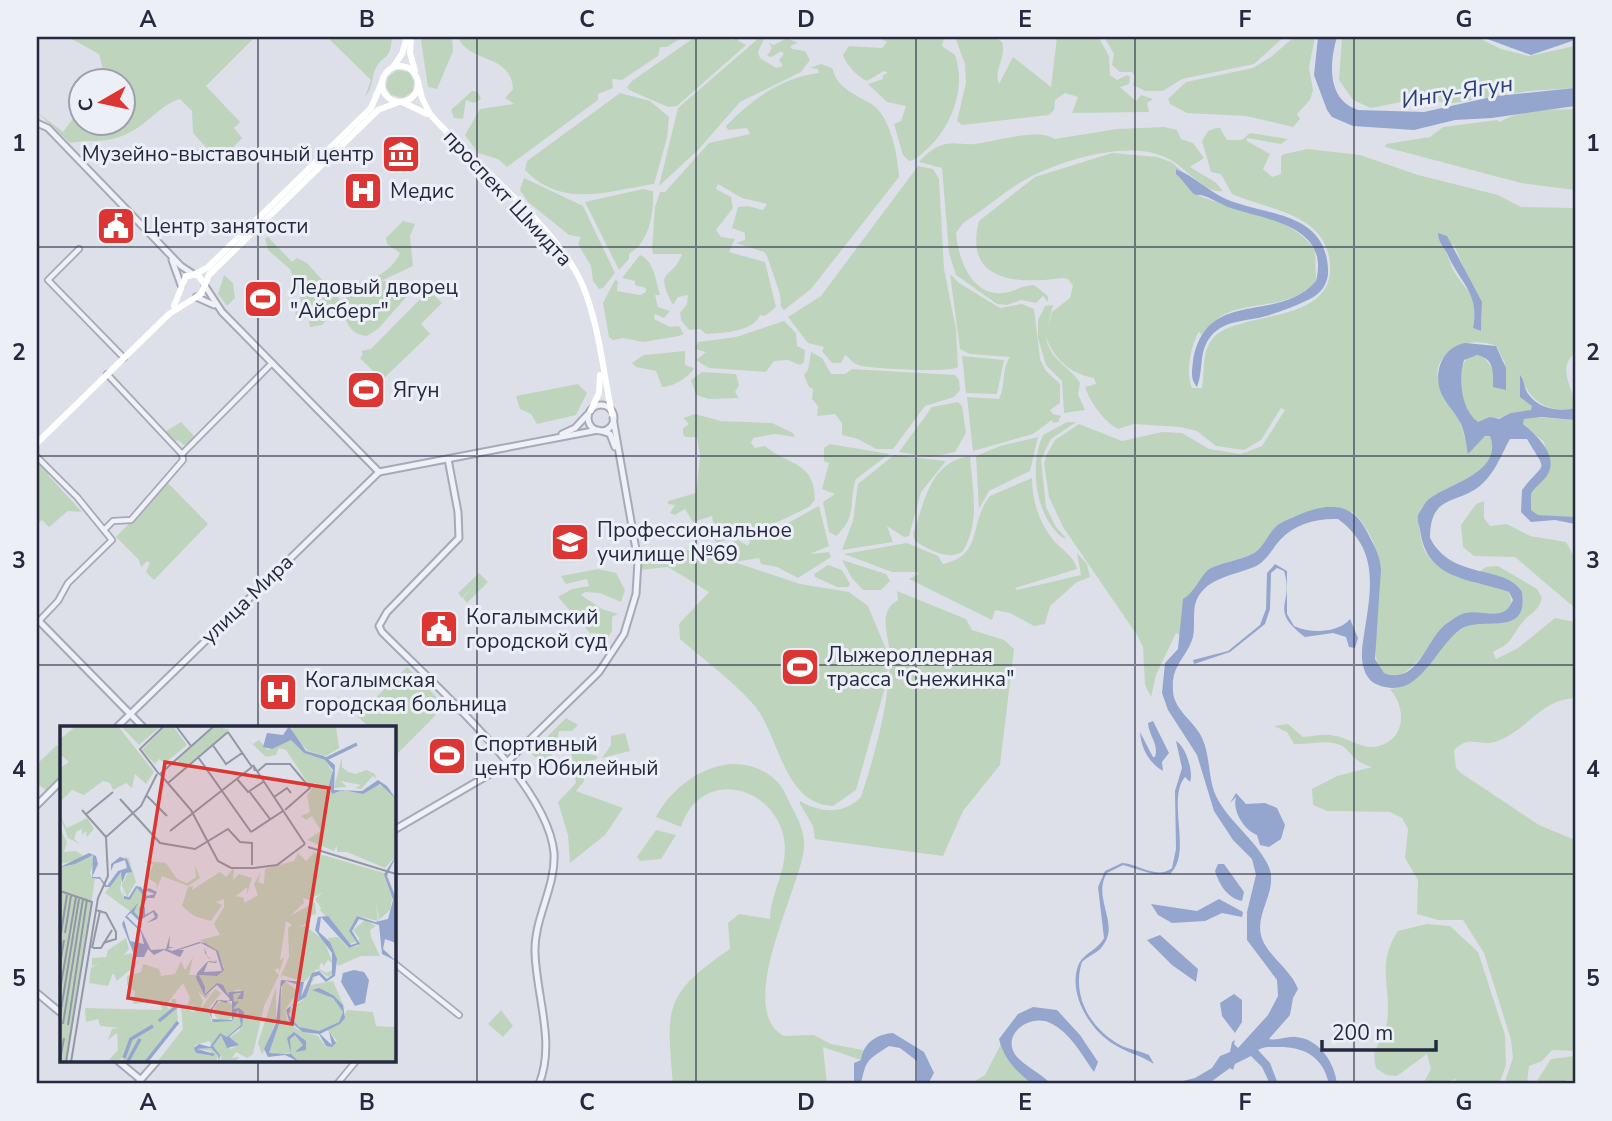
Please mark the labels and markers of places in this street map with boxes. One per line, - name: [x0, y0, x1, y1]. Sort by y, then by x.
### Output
- museum icon: Музейно-выставочный центр: [380, 133, 422, 175]
- place label: Музейно-выставочный центр: [82, 140, 374, 168]
- hospital icon: Медис: [342, 170, 384, 212]
- place label: Медис: [390, 177, 454, 205]
- public building icon: Центр занятости: [95, 205, 137, 247]
- place label: Центр занятости: [143, 212, 309, 240]
- place label: Ледовый дворец "Айсберг": [290, 273, 458, 325]
- sports icon: Ледовый дворец "Айсберг": [242, 278, 284, 320]
- sports icon: Ягун: [345, 369, 387, 411]
- place label: Ягун: [393, 376, 440, 404]
- place label: Профессиональное училище №69: [597, 516, 792, 568]
- school or university icon: Профессиональное училище №69: [549, 521, 591, 563]
- place label: Когалымский городской суд: [466, 603, 607, 655]
- public building icon: Когалымский городской суд: [418, 608, 460, 650]
- place label: Лыжероллерная трасса "Снежинка": [827, 641, 1014, 693]
- sports icon: Лыжероллерная трасса "Снежинка": [779, 646, 821, 688]
- place label: Когалымская городская больница: [305, 666, 507, 718]
- hospital icon: Когалымская городская больница: [257, 671, 299, 713]
- place label: Спортивный центр Юбилейный: [474, 730, 658, 782]
- sports icon: Спортивный центр Юбилейный: [426, 735, 468, 777]

